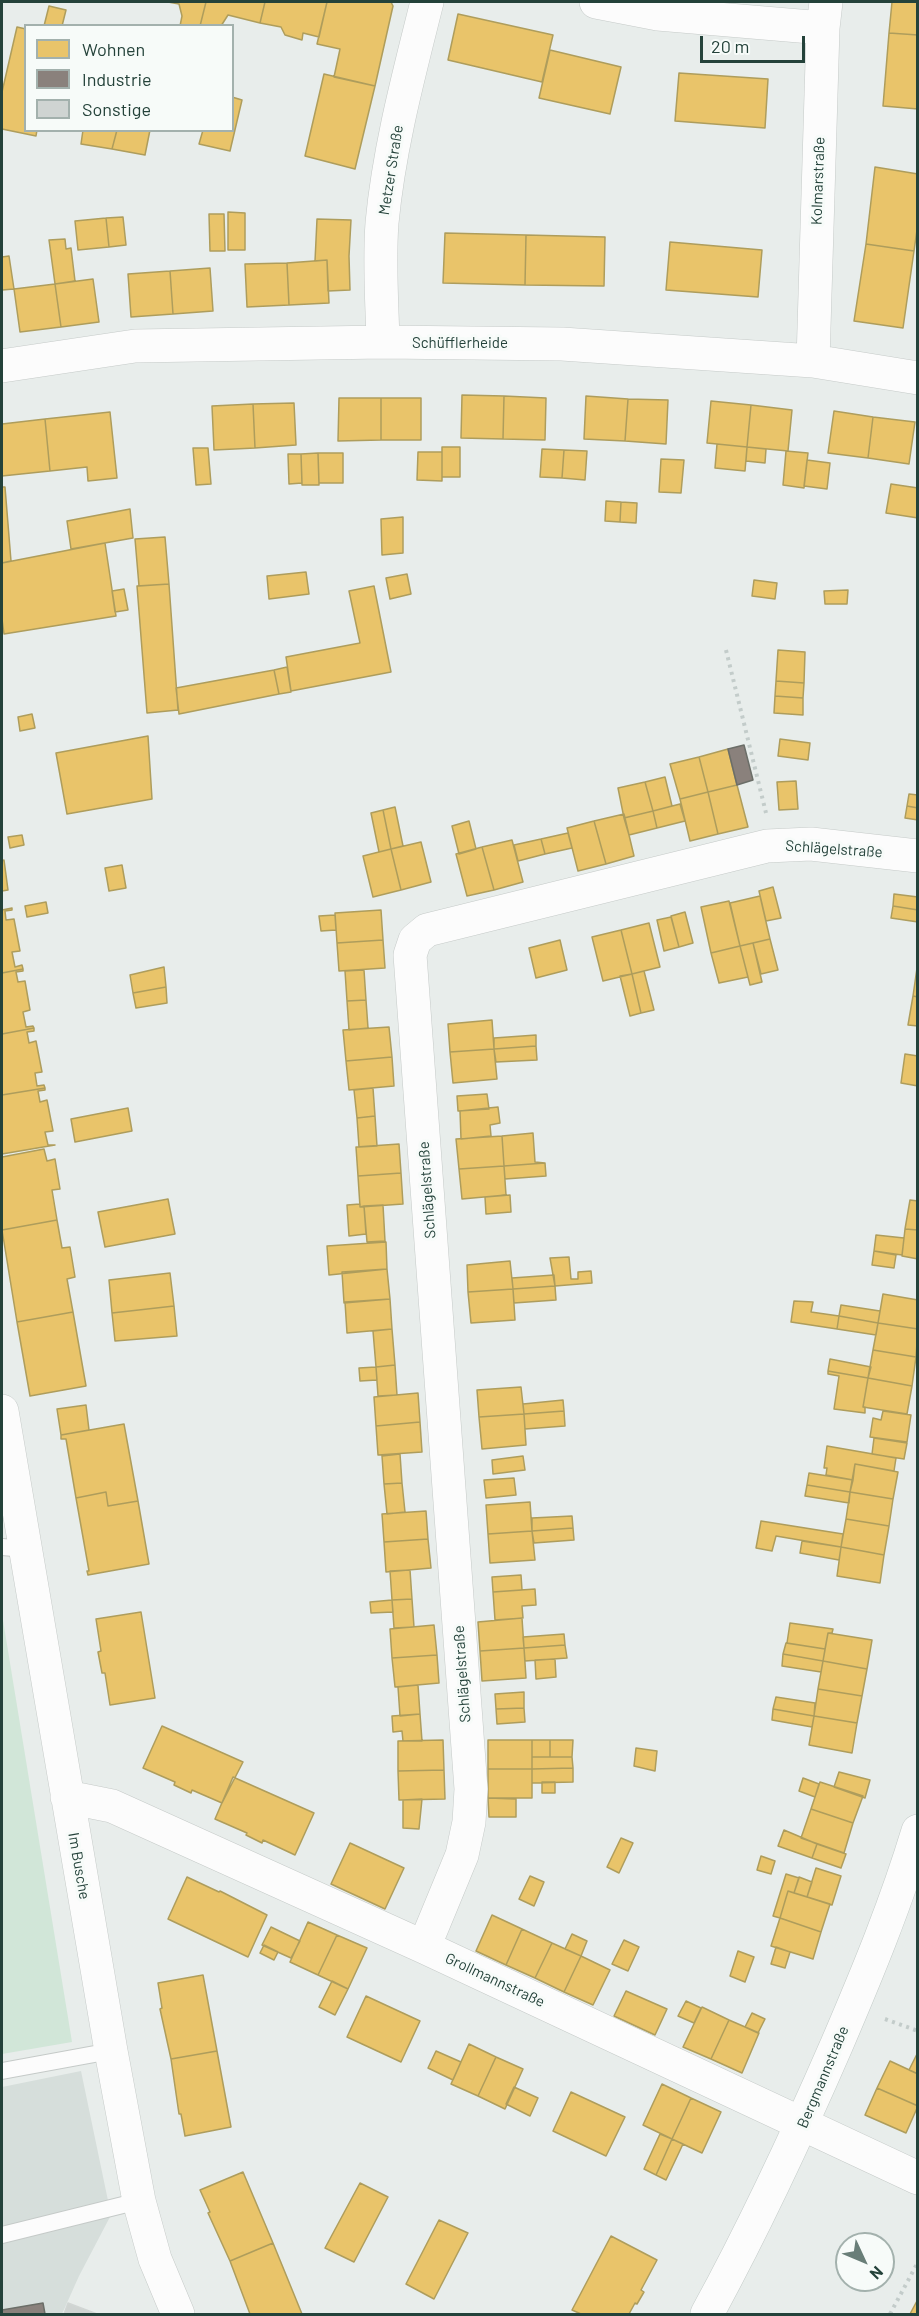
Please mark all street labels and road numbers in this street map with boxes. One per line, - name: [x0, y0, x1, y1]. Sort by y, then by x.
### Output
- street label: Metzer Straße: [375, 124, 407, 216]
- street label: Kolmarstraße: [807, 137, 829, 225]
- street label: Schüfflerheide: [412, 334, 508, 352]
- street label: Schlägelstraße: [785, 837, 883, 861]
- street label: Schlägelstraße: [415, 1141, 439, 1239]
- street label: Schlägelstraße: [450, 1625, 474, 1723]
- street label: Im Busche: [64, 1831, 94, 1901]
- street label: Grollmannstraße: [442, 1949, 548, 2011]
- street label: Bergmannstraße: [793, 2023, 853, 2131]

